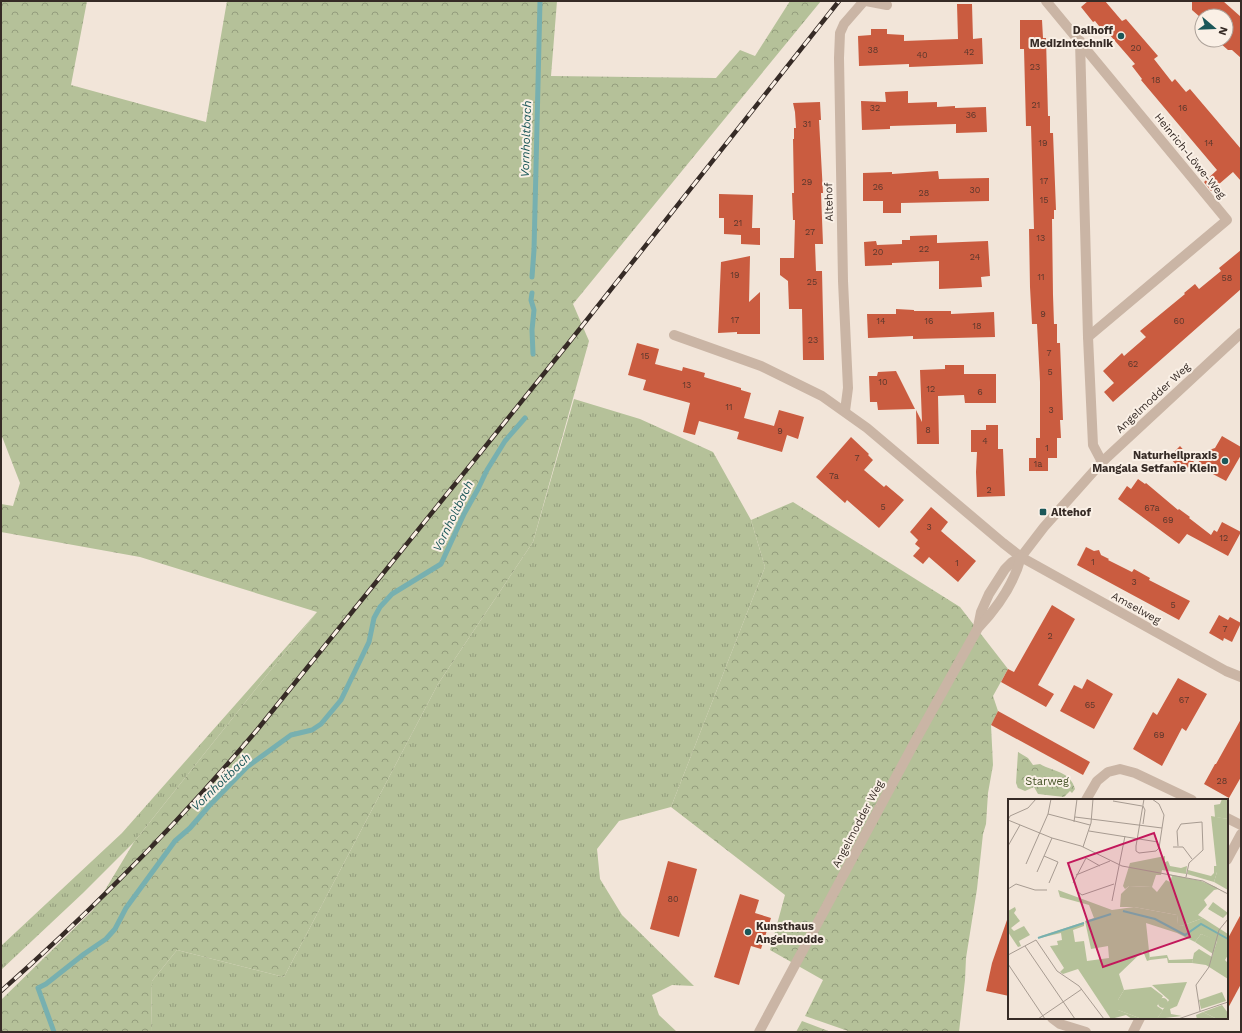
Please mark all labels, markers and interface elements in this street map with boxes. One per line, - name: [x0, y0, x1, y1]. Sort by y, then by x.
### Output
- north arrow: [1194, 8, 1234, 48]
- place label: Dalhoff Medizintechnik: [1030, 24, 1113, 50]
- text: N: [1216, 25, 1230, 37]
- marker: Dalhoff Medizintechnik: [1116, 31, 1126, 41]
- house number: 20: [1131, 43, 1142, 53]
- house number: 38: [868, 45, 878, 55]
- house number: 42: [964, 47, 974, 57]
- house number: 40: [916, 50, 928, 60]
- house number: 23: [1030, 62, 1040, 72]
- house number: 18: [1151, 75, 1161, 85]
- water label: Vornholtbach: [518, 100, 534, 178]
- house number: 21: [1032, 100, 1040, 110]
- house number: 32: [870, 103, 880, 113]
- house number: 16: [1179, 103, 1187, 113]
- house number: 36: [966, 110, 976, 120]
- street label: Heinrich-Löwe-Weg: [1152, 111, 1228, 201]
- house number: 31: [803, 119, 811, 129]
- house number: 19: [1038, 138, 1048, 148]
- house number: 14: [1204, 138, 1214, 148]
- house number: 17: [1040, 176, 1048, 186]
- house number: 29: [802, 177, 812, 187]
- street label: Altehof: [822, 182, 836, 222]
- house number: 26: [873, 182, 883, 192]
- house number: 30: [970, 185, 981, 195]
- house number: 28: [919, 188, 929, 198]
- house number: 15: [1040, 195, 1048, 205]
- house number: 21: [734, 218, 742, 228]
- house number: 27: [805, 227, 815, 237]
- house number: 13: [1037, 233, 1045, 243]
- house number: 22: [919, 244, 929, 254]
- house number: 20: [873, 247, 884, 257]
- house number: 24: [970, 252, 981, 262]
- house number: 19: [730, 270, 740, 280]
- house number: 11: [1037, 272, 1045, 282]
- house number: 58: [1222, 273, 1232, 283]
- house number: 25: [807, 277, 817, 287]
- house number: 9: [1040, 309, 1046, 319]
- house number: 17: [731, 315, 739, 325]
- house number: 14: [876, 316, 886, 326]
- house number: 16: [925, 316, 933, 326]
- house number: 60: [1173, 316, 1185, 326]
- house number: 18: [972, 321, 982, 331]
- house number: 23: [808, 335, 818, 345]
- house number: 7: [1046, 348, 1052, 358]
- house number: 15: [641, 351, 649, 361]
- house number: 62: [1128, 359, 1138, 369]
- street label: Angelmodder Weg: [1113, 360, 1193, 436]
- house number: 5: [1047, 367, 1053, 377]
- house number: 10: [878, 377, 888, 387]
- house number: 13: [683, 380, 691, 390]
- house number: 12: [927, 384, 935, 394]
- house number: 6: [977, 387, 983, 397]
- house number: 11: [725, 402, 733, 412]
- house number: 3: [1048, 405, 1054, 415]
- house number: 8: [925, 425, 931, 435]
- house number: 9: [777, 426, 783, 436]
- house number: 4: [982, 436, 988, 446]
- house number: 1: [1045, 443, 1049, 453]
- place label: Naturheilpraxis Mangala Setfanie Klein: [1092, 449, 1217, 475]
- house number: 7: [854, 453, 860, 463]
- marker: Naturheilpraxis Mangala Setfanie Klein: [1220, 456, 1230, 466]
- house number: 1a: [1034, 459, 1042, 469]
- house number: 7a: [829, 471, 839, 481]
- water label: Vornholtbach: [430, 478, 476, 554]
- house number: 2: [986, 485, 992, 495]
- house number: 5: [880, 502, 886, 512]
- house number: 67a: [1144, 503, 1160, 513]
- place label: Altehof: [1051, 506, 1091, 519]
- marker: Altehof: [1038, 507, 1048, 517]
- house number: 69: [1162, 515, 1174, 525]
- house number: 3: [926, 522, 932, 532]
- house number: 12: [1220, 533, 1228, 543]
- house number: 1: [1091, 557, 1095, 567]
- house number: 1: [955, 558, 959, 568]
- house number: 3: [1131, 577, 1137, 587]
- street label: Amselweg: [1109, 589, 1163, 627]
- house number: 5: [1170, 600, 1176, 610]
- house number: 7: [1222, 624, 1228, 634]
- house number: 2: [1047, 631, 1053, 641]
- house number: 67: [1179, 695, 1189, 705]
- house number: 65: [1085, 700, 1095, 710]
- house number: 69: [1153, 730, 1165, 740]
- water label: Vornholtbach: [188, 750, 254, 814]
- park label: Starweg: [1025, 775, 1069, 788]
- house number: 28: [1217, 776, 1227, 786]
- street label: Angelmodder Weg: [829, 778, 887, 870]
- inset map: [1008, 799, 1228, 1019]
- house number: 80: [667, 894, 679, 904]
- place label: Kunsthaus Angelmodde: [756, 920, 824, 946]
- marker: Kunsthaus Angelmodde: [743, 927, 753, 937]

